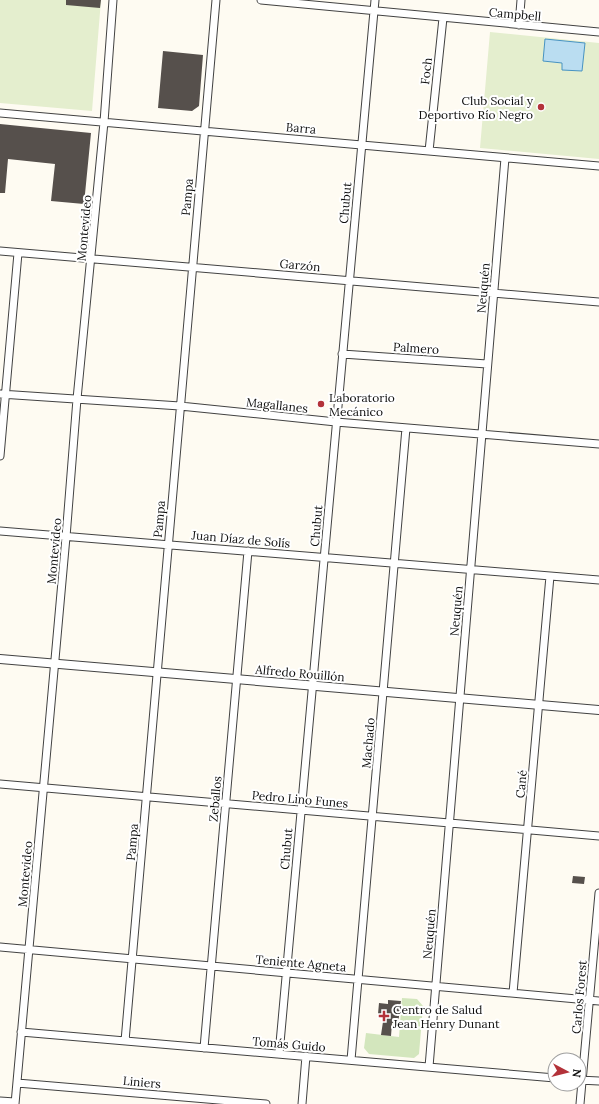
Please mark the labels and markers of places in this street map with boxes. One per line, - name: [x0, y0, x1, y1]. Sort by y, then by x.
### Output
- place label: Club Social y Deportivo Río Negro: [419, 93, 534, 122]
- marker: Club Social y Deportivo Río Negro: [536, 102, 546, 112]
- place label: Laboratorio Mecánico: [329, 390, 395, 419]
- marker: Laboratorio Mecánico: [316, 399, 326, 409]
- place label: Centro de Salud Jean Henry Dunant: [392, 1002, 500, 1031]
- marker: Centro de Salud Jean Henry Dunant: [378, 1010, 390, 1022]

